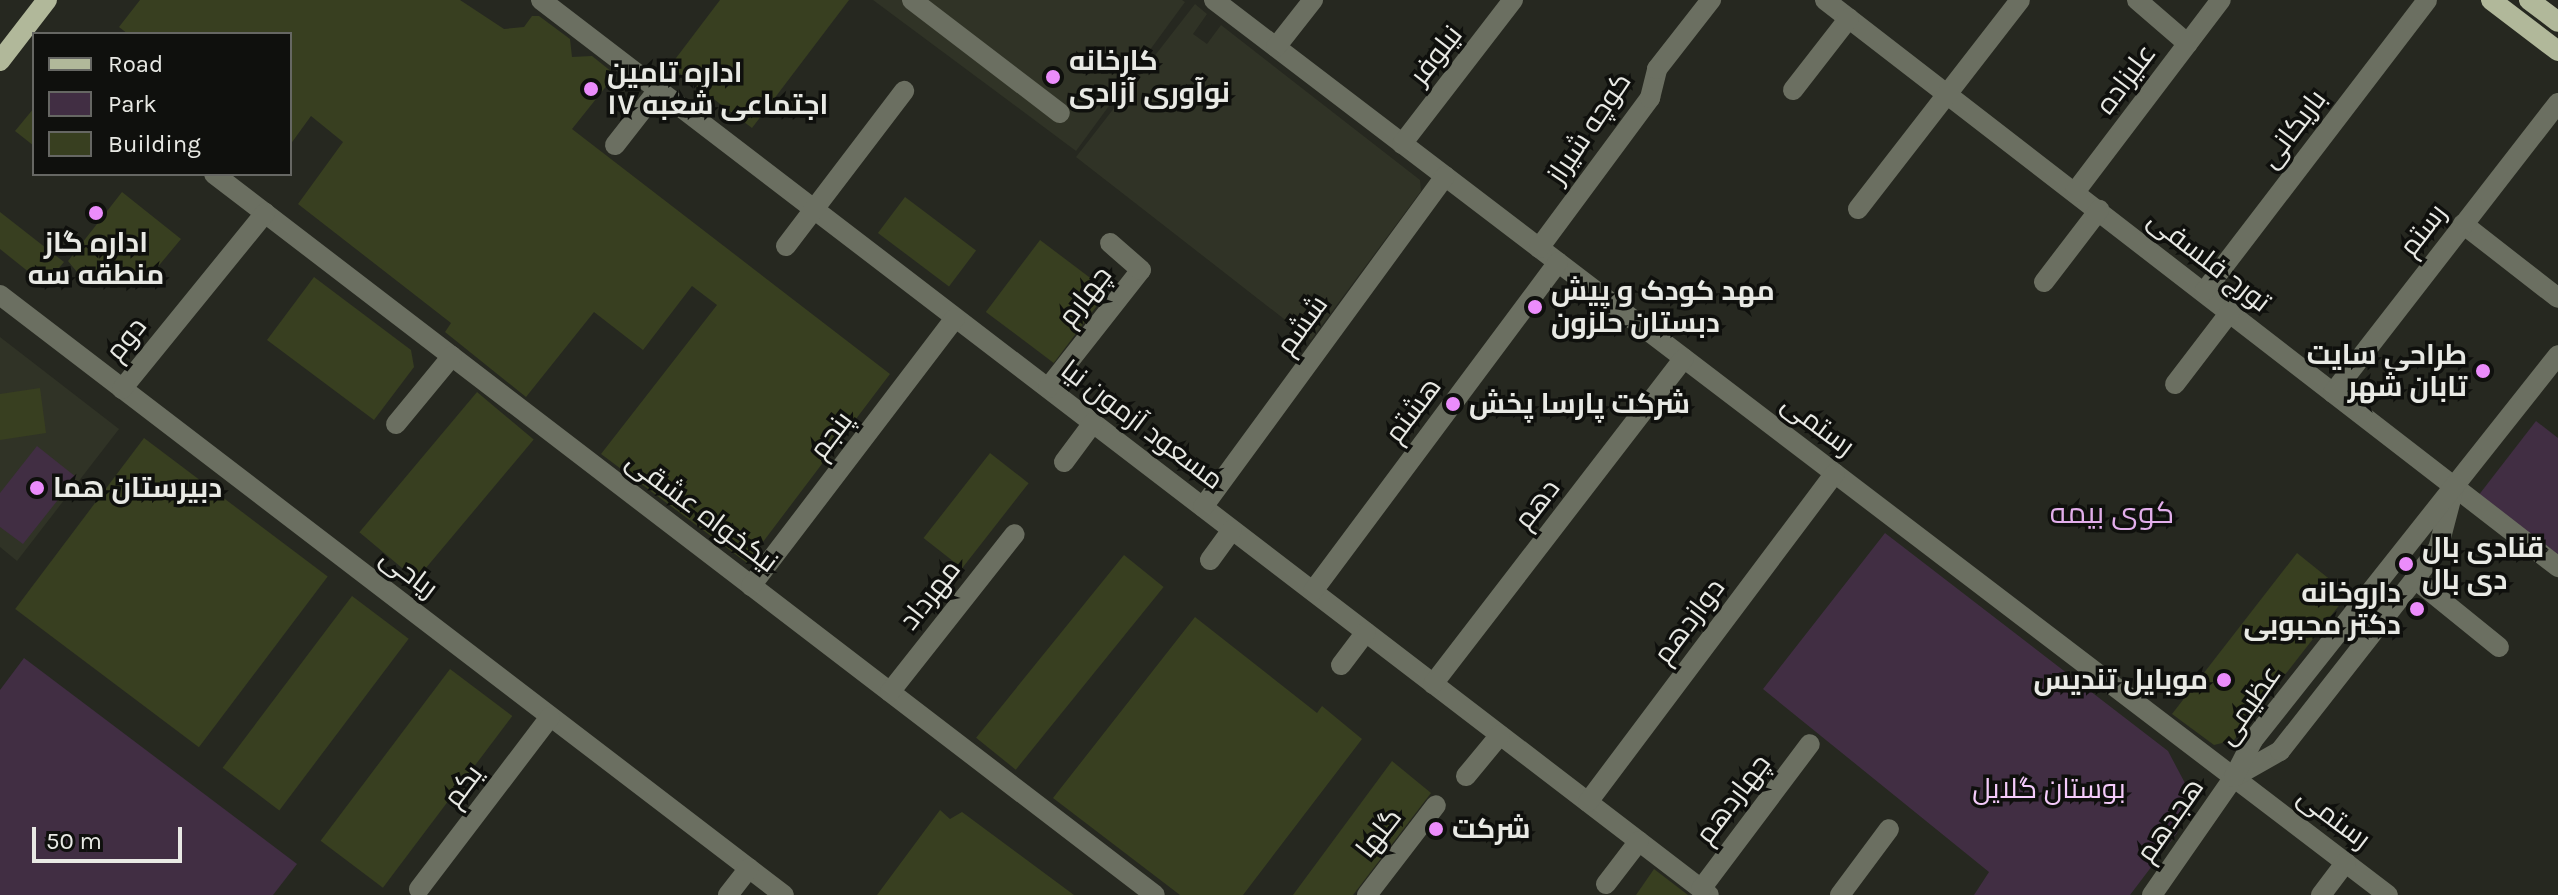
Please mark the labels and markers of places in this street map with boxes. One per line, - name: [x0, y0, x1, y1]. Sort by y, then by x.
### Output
- place label: کارخانه نوآوری آزادی: [1069, 44, 1230, 110]
- place label: اداره تامین اجتماعی شعبه ۱۷: [607, 56, 828, 122]
- marker: کارخانه نوآوری آزادی: [1044, 68, 1062, 86]
- marker: اداره تامین اجتماعی شعبه ۱۷: [582, 80, 600, 98]
- marker: اداره گاز منطقه سه: [87, 204, 105, 222]
- place label: اداره گاز منطقه سه: [28, 226, 164, 292]
- place label: مهد کودک و پیش دبستان حلزون: [1551, 274, 1775, 340]
- marker: مهد کودک و پیش دبستان حلزون: [1526, 298, 1544, 316]
- place label: طراحی سایت تابان شهر: [2307, 338, 2467, 404]
- marker: طراحی سایت تابان شهر: [2474, 362, 2492, 380]
- place label: شرکت پارسا پخش: [1469, 387, 1690, 421]
- marker: شرکت پارسا پخش: [1444, 395, 1462, 413]
- place label: دبیرستان هما: [53, 471, 222, 505]
- marker: دبیرستان هما: [28, 479, 46, 497]
- place label: قنادی بال دی بال: [2422, 531, 2544, 597]
- marker: قنادی بال دی بال: [2397, 555, 2415, 573]
- place label: داروخانه دکتر محبوبی: [2243, 576, 2401, 642]
- marker: داروخانه دکتر محبوبی: [2408, 600, 2426, 618]
- place label: موبایل تندیس: [2034, 663, 2208, 697]
- marker: موبایل تندیس: [2215, 671, 2233, 689]
- place label: شرکت: [1452, 812, 1530, 846]
- marker: شرکت: [1427, 820, 1445, 838]

